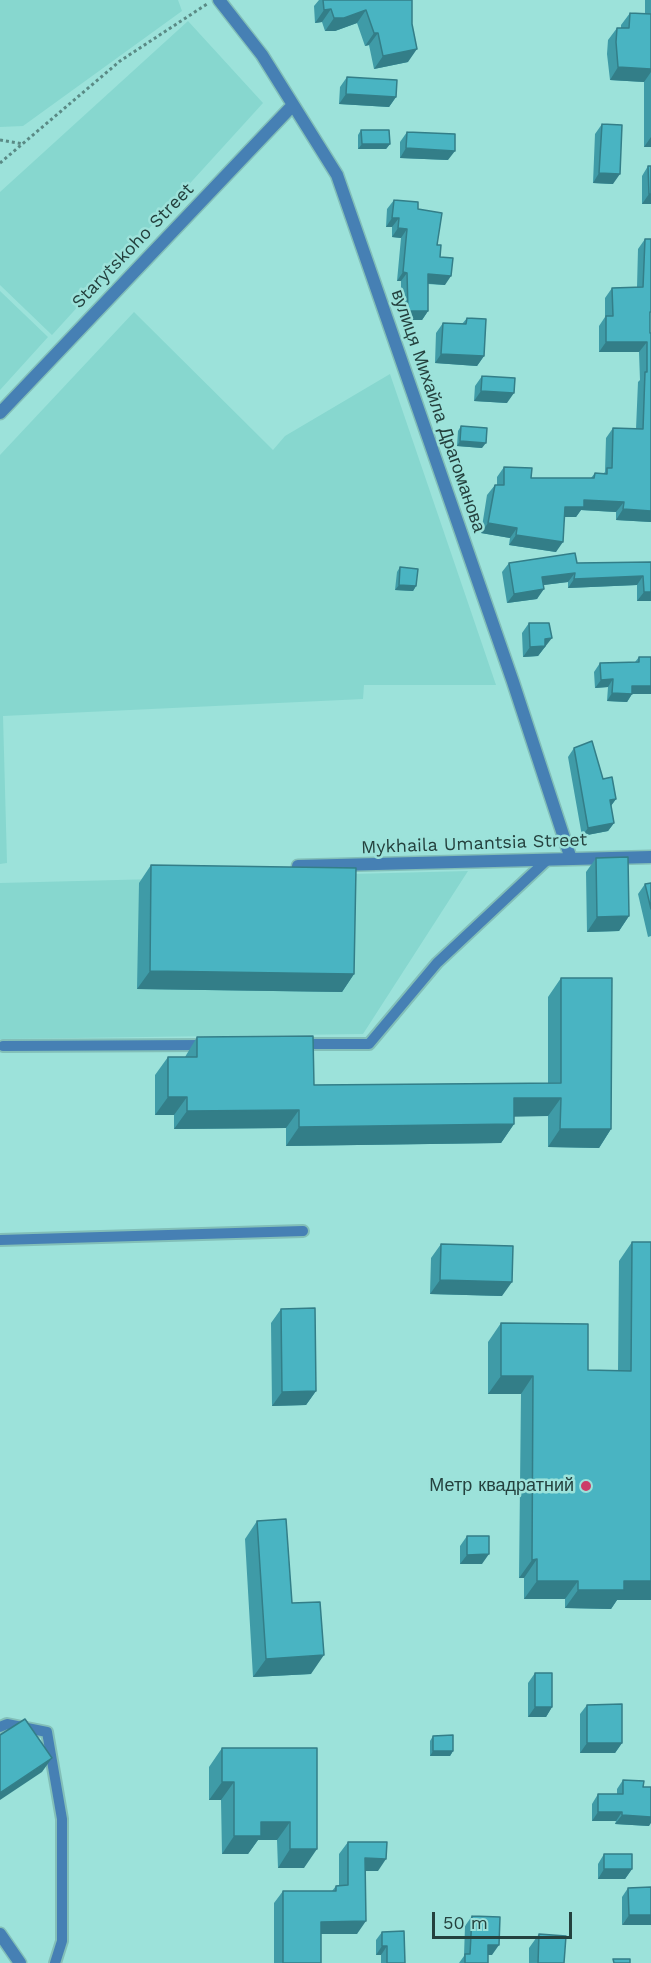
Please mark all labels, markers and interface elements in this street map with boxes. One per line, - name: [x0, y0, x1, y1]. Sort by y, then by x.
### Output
- street label: Starytskoho Street: [68, 179, 198, 313]
- street label: вулиця Михайла Драгоманова: [386, 287, 490, 535]
- street label: Mykhaila Umantsia Street: [361, 829, 587, 859]
- place label: Метр квадратний: [429, 1475, 574, 1497]
- marker: Метр квадратний: [579, 1479, 593, 1493]
- scale bar: [435, 1900, 574, 1938]
- text: 50 m: [443, 1912, 488, 1933]

